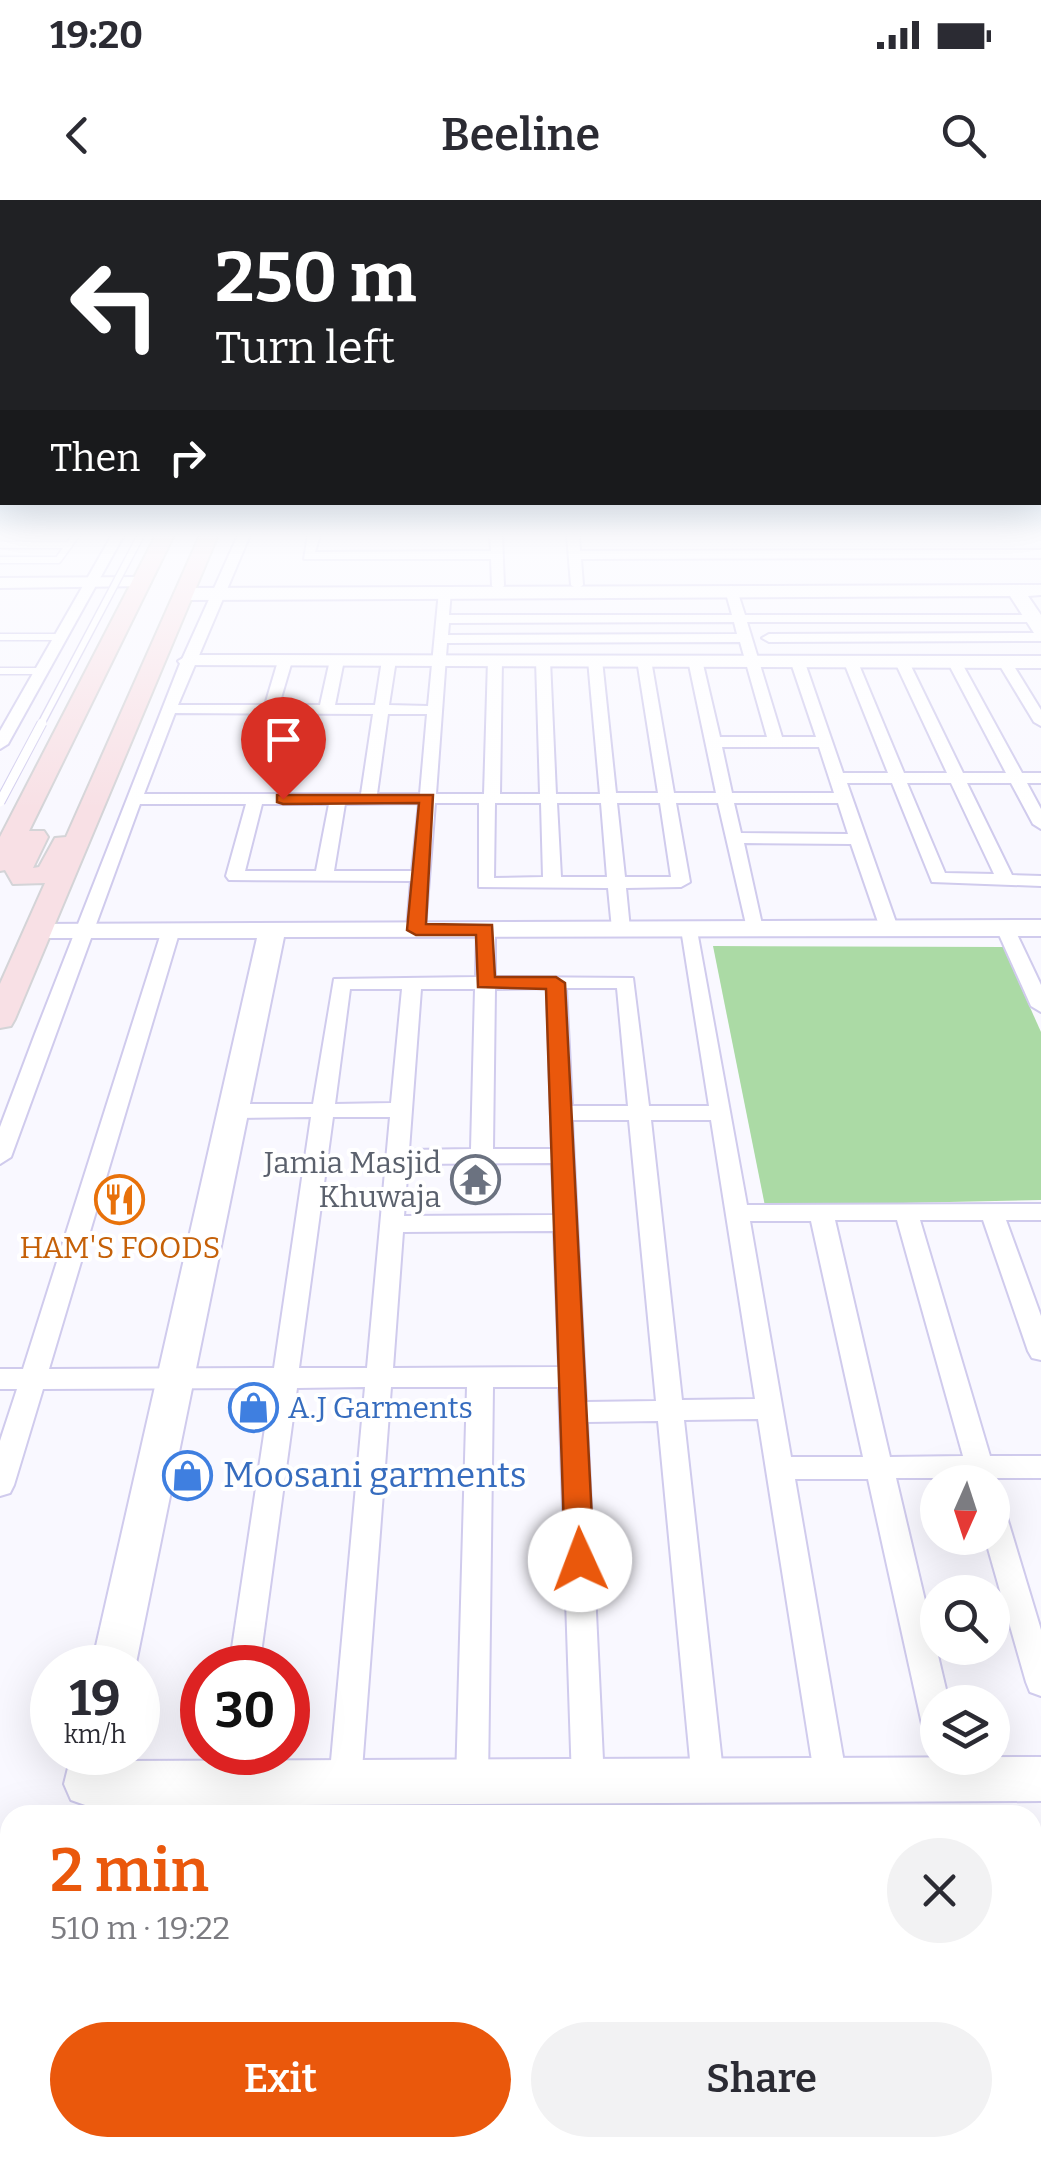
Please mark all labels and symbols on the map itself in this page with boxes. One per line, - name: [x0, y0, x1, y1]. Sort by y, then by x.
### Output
- pin: [241, 697, 326, 800]
- place label: Jamia Masjid Khuwaja: [263, 1145, 441, 1215]
- temple icon: Jamia Masjid Khuwaja: [450, 1154, 502, 1206]
- restaurant icon: HAM'S FOODS: [94, 1173, 146, 1225]
- place label: HAM'S FOODS: [19, 1230, 221, 1266]
- shop icon: A.J Garments: [227, 1382, 279, 1434]
- place label: A.J Garments: [288, 1390, 473, 1426]
- shop icon: Moosani garments: [162, 1449, 214, 1501]
- place label: Moosani garments: [223, 1454, 526, 1496]
- north arrow: [920, 1465, 1010, 1555]
- position arrow: [528, 1508, 632, 1612]
- speed limit sign: 30: [180, 1645, 310, 1775]

